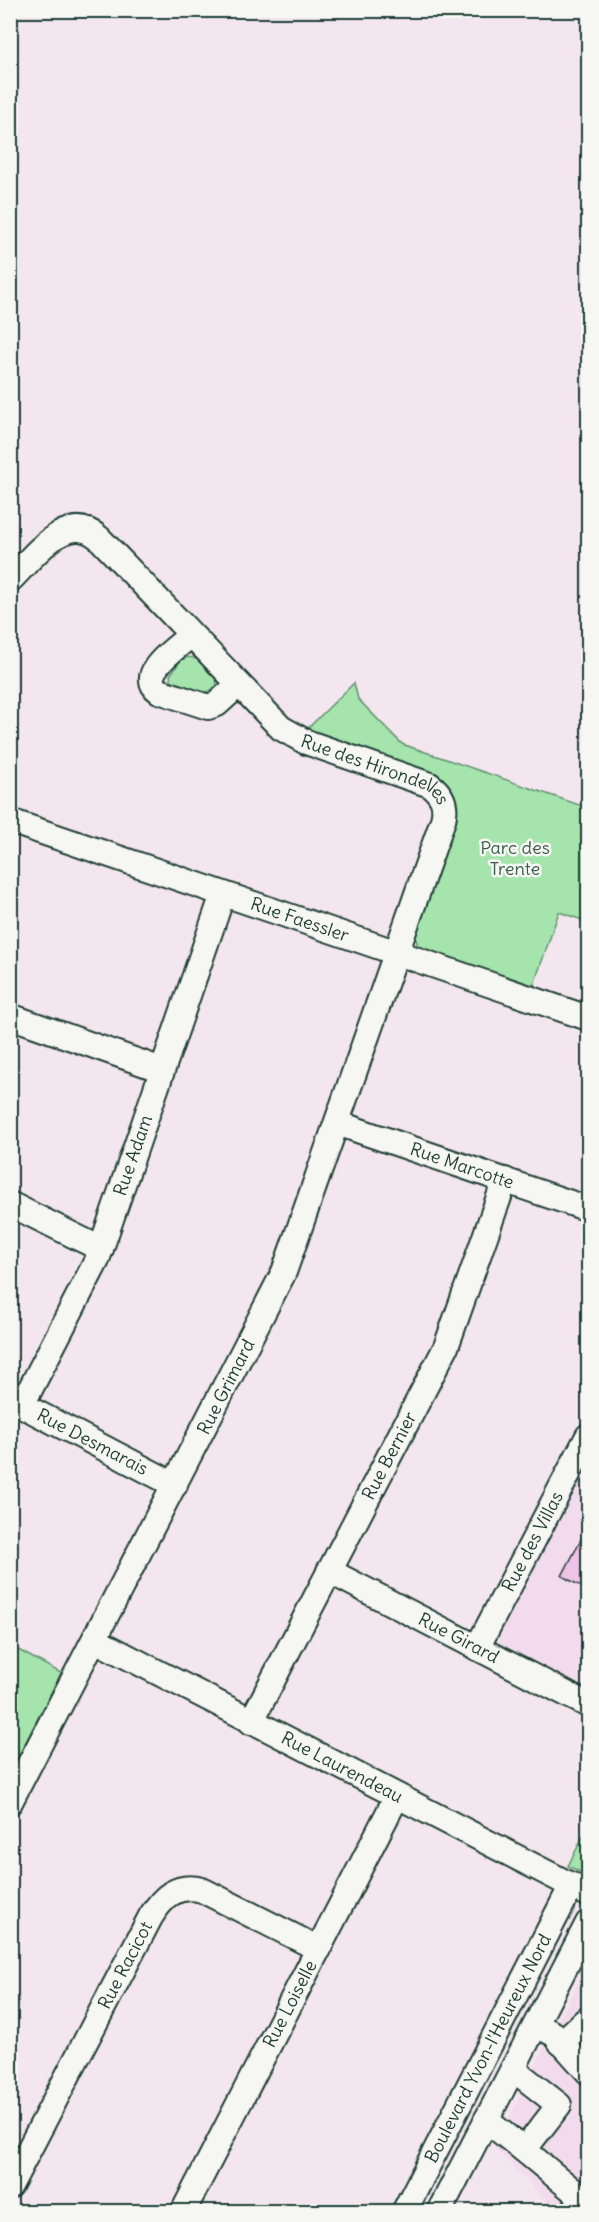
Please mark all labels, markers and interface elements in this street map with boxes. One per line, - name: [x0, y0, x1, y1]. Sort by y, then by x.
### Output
- street label: Rue des Hirondelles: [298, 729, 455, 808]
- park label: Parc des Trente: [480, 836, 550, 880]
- street label: Rue Faessler: [248, 892, 353, 947]
- street label: Rue Adam: [108, 1111, 157, 1199]
- street label: Rue Marcotte: [407, 1137, 517, 1194]
- street label: Rue Grimard: [192, 1335, 260, 1438]
- street label: Rue Desmarais: [33, 1403, 152, 1480]
- street label: Rue Bernier: [357, 1407, 422, 1504]
- street label: Rue des Villas: [496, 1487, 568, 1596]
- street label: Rue Girard: [415, 1607, 504, 1668]
- street label: Rue Laurendeau: [278, 1726, 407, 1808]
- street label: Rue Racicot: [92, 1917, 157, 2013]
- street label: Boulevard Yvon-l'Heureux Nord: [419, 1929, 556, 2166]
- street label: Rue Loiselle: [258, 1956, 322, 2051]

